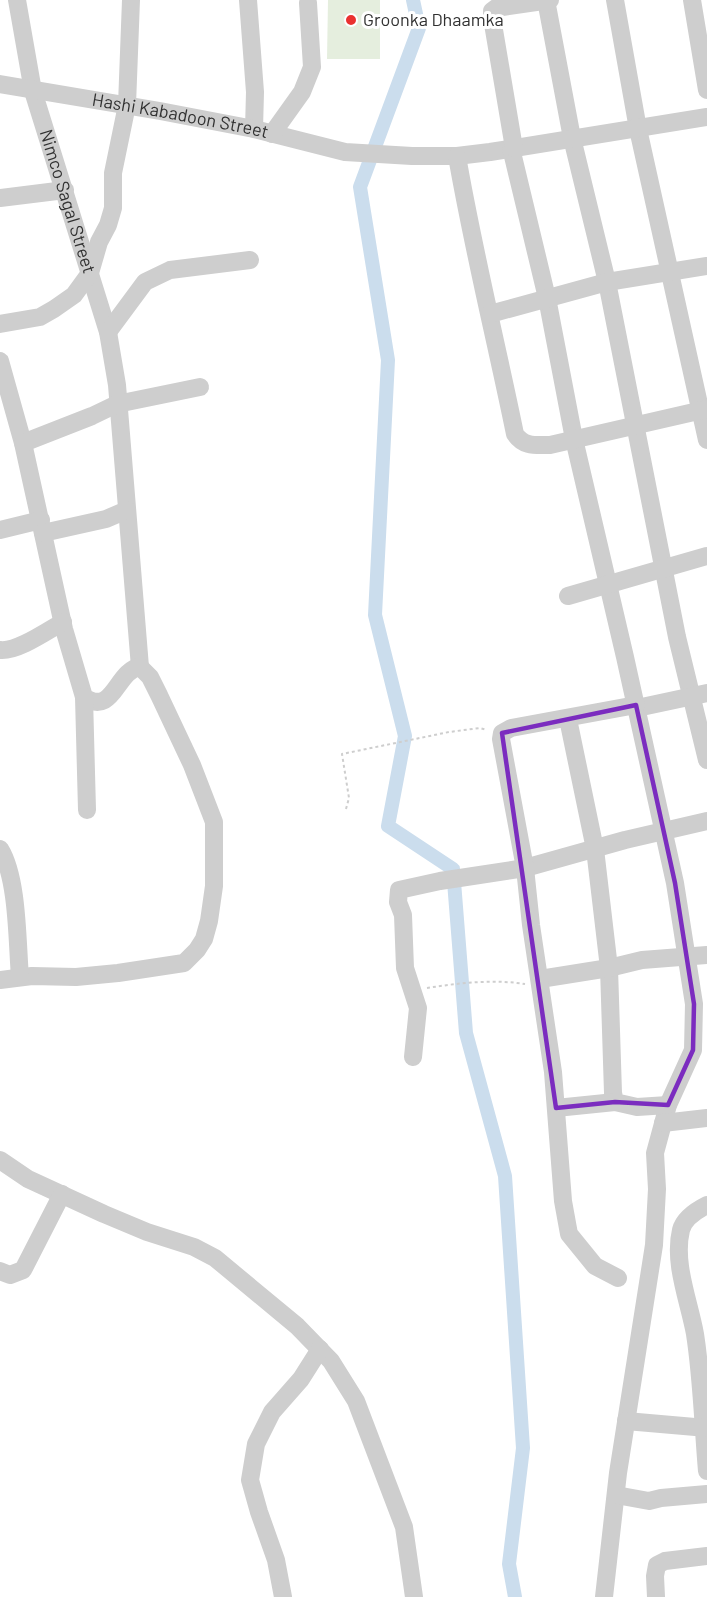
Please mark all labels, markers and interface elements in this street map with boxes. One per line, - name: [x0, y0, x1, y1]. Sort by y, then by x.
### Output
- place label: Groonka Dhaamka: [363, 8, 504, 30]
- marker: Groonka Dhaamka: [344, 13, 358, 27]
- street label: Hashi Kabadoon Street: [91, 88, 271, 142]
- street label: Nimco Sagal Street: [36, 126, 101, 276]

